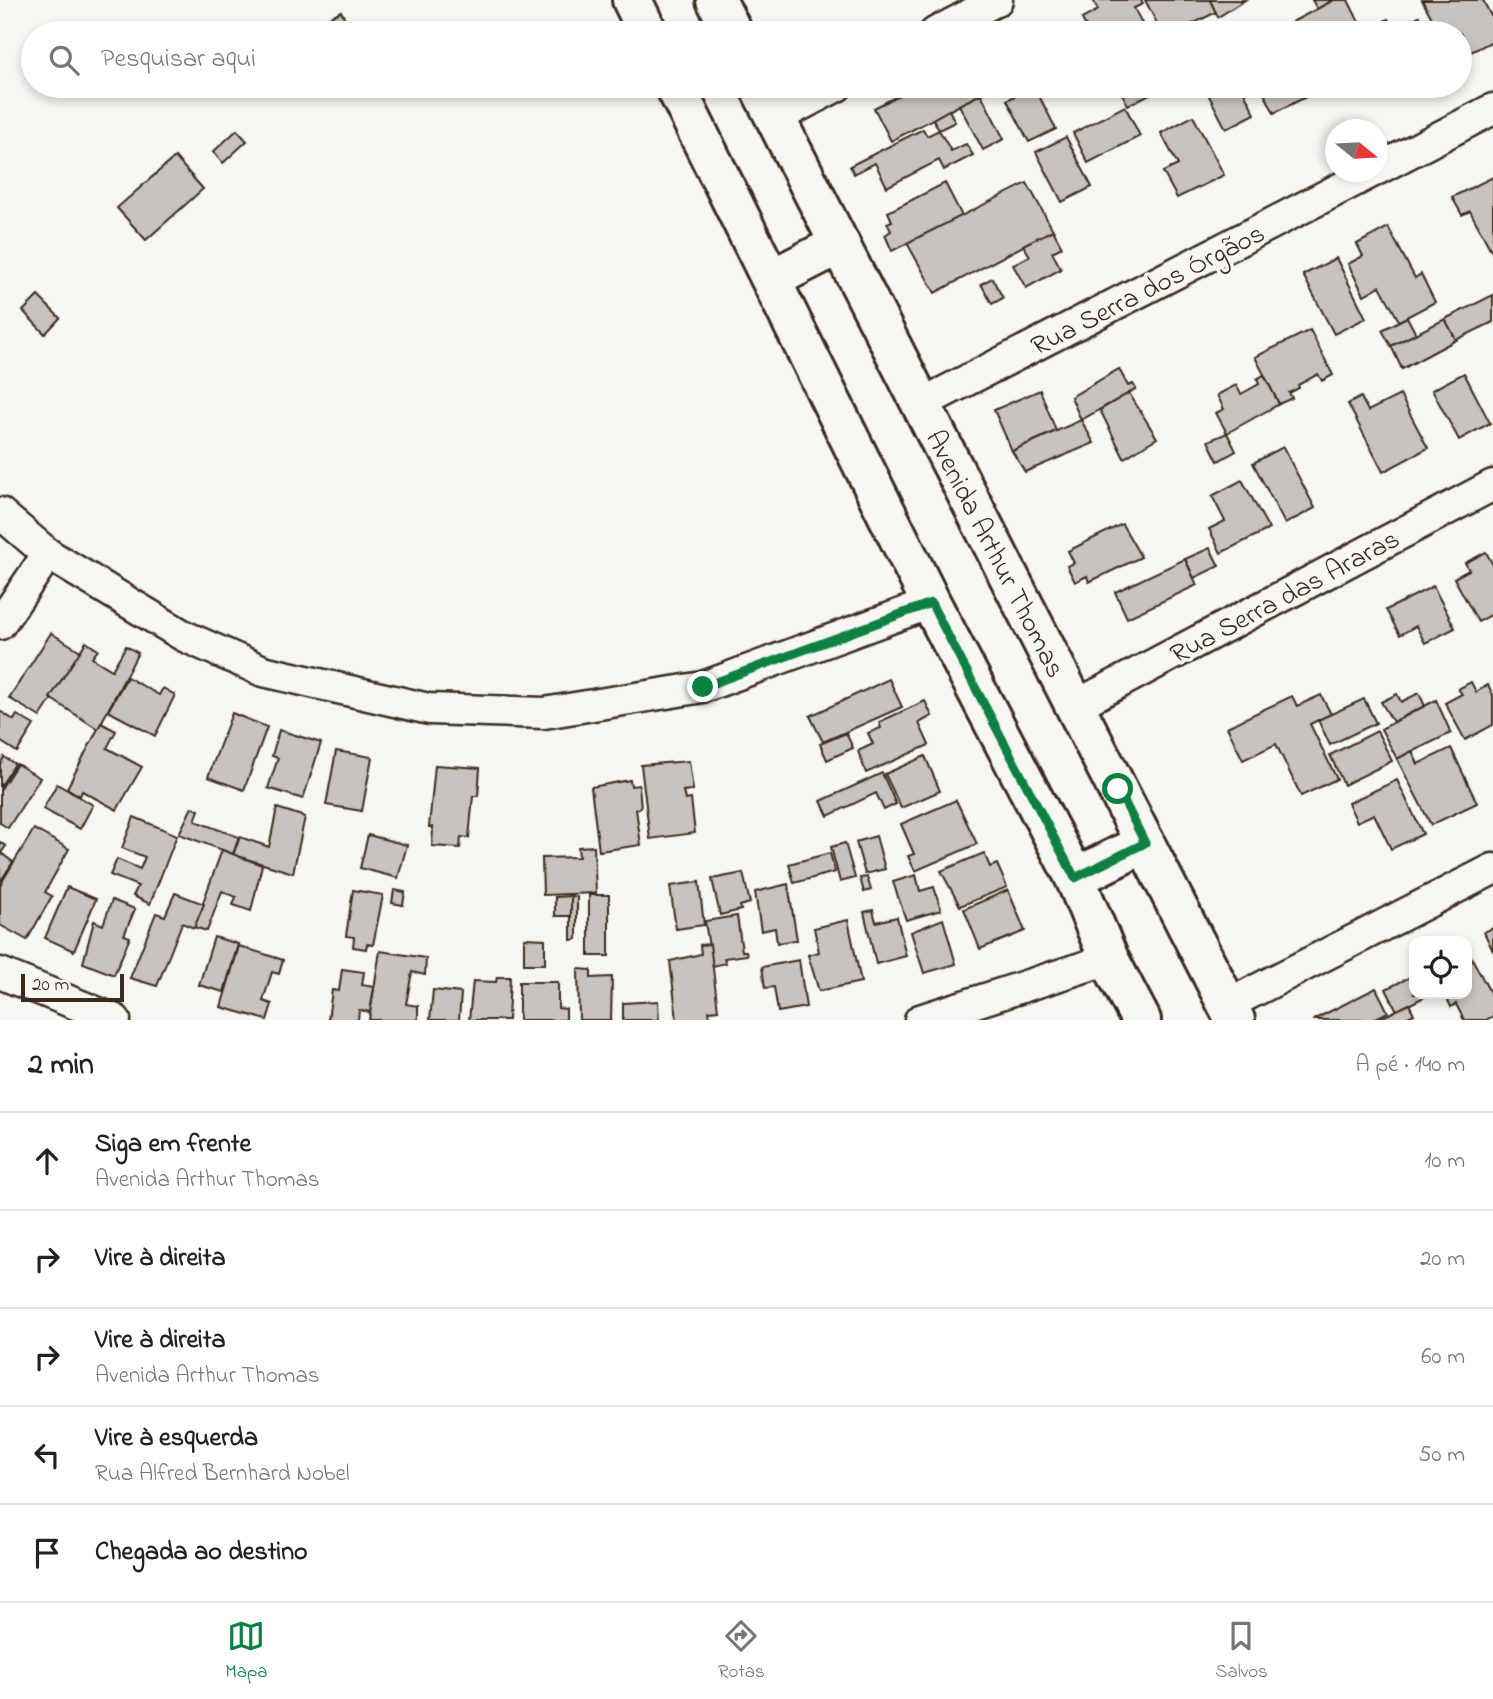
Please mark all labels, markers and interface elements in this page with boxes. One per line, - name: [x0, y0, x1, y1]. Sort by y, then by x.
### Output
- search box: [21, 21, 1472, 98]
- icon: search: [45, 41, 83, 79]
- text: Pesquisar aqui: [101, 41, 256, 79]
- north arrow: [1325, 119, 1388, 182]
- street label: Rua Serra dos Órgãos: [1024, 214, 1273, 368]
- street label: Avenida Arthur Thomas: [914, 423, 1074, 686]
- street label: Rua Serra das Araras: [1164, 520, 1408, 676]
- route end: [687, 671, 718, 702]
- route start: [1102, 773, 1133, 804]
- map controls: [1409, 936, 1472, 999]
- button: locate: [1409, 936, 1472, 999]
- scale bar: [21, 971, 124, 1003]
- text: 20 m: [32, 972, 69, 999]
- text: 2 min: [28, 1044, 94, 1088]
- text: A pé · 140 m: [1356, 1049, 1465, 1082]
- text: Siga em frente: [95, 1126, 251, 1164]
- icon: ahead: [28, 1142, 66, 1180]
- text: 10 m: [1424, 1145, 1465, 1178]
- text: Avenida Arthur Thomas: [95, 1164, 320, 1197]
- icon: right: [28, 1240, 66, 1278]
- text: Vire à direita: [95, 1240, 226, 1278]
- text: 20 m: [1420, 1243, 1465, 1276]
- text: Vire à direita: [95, 1322, 226, 1360]
- icon: right: [28, 1338, 66, 1376]
- text: 60 m: [1421, 1341, 1465, 1374]
- text: Avenida Arthur Thomas: [95, 1360, 320, 1393]
- text: Vire à esquerda: [95, 1420, 258, 1458]
- icon: left: [28, 1436, 66, 1474]
- text: 50 m: [1418, 1439, 1465, 1472]
- text: Rua Alfred Bernhard Nobel: [95, 1458, 350, 1491]
- icon: arrive: [28, 1534, 66, 1572]
- text: Chegada ao destino: [95, 1534, 307, 1572]
- tab: Mapa: [225, 1617, 268, 1686]
- tab: Rotas: [718, 1617, 765, 1686]
- tab: Salvos: [1215, 1617, 1268, 1686]

